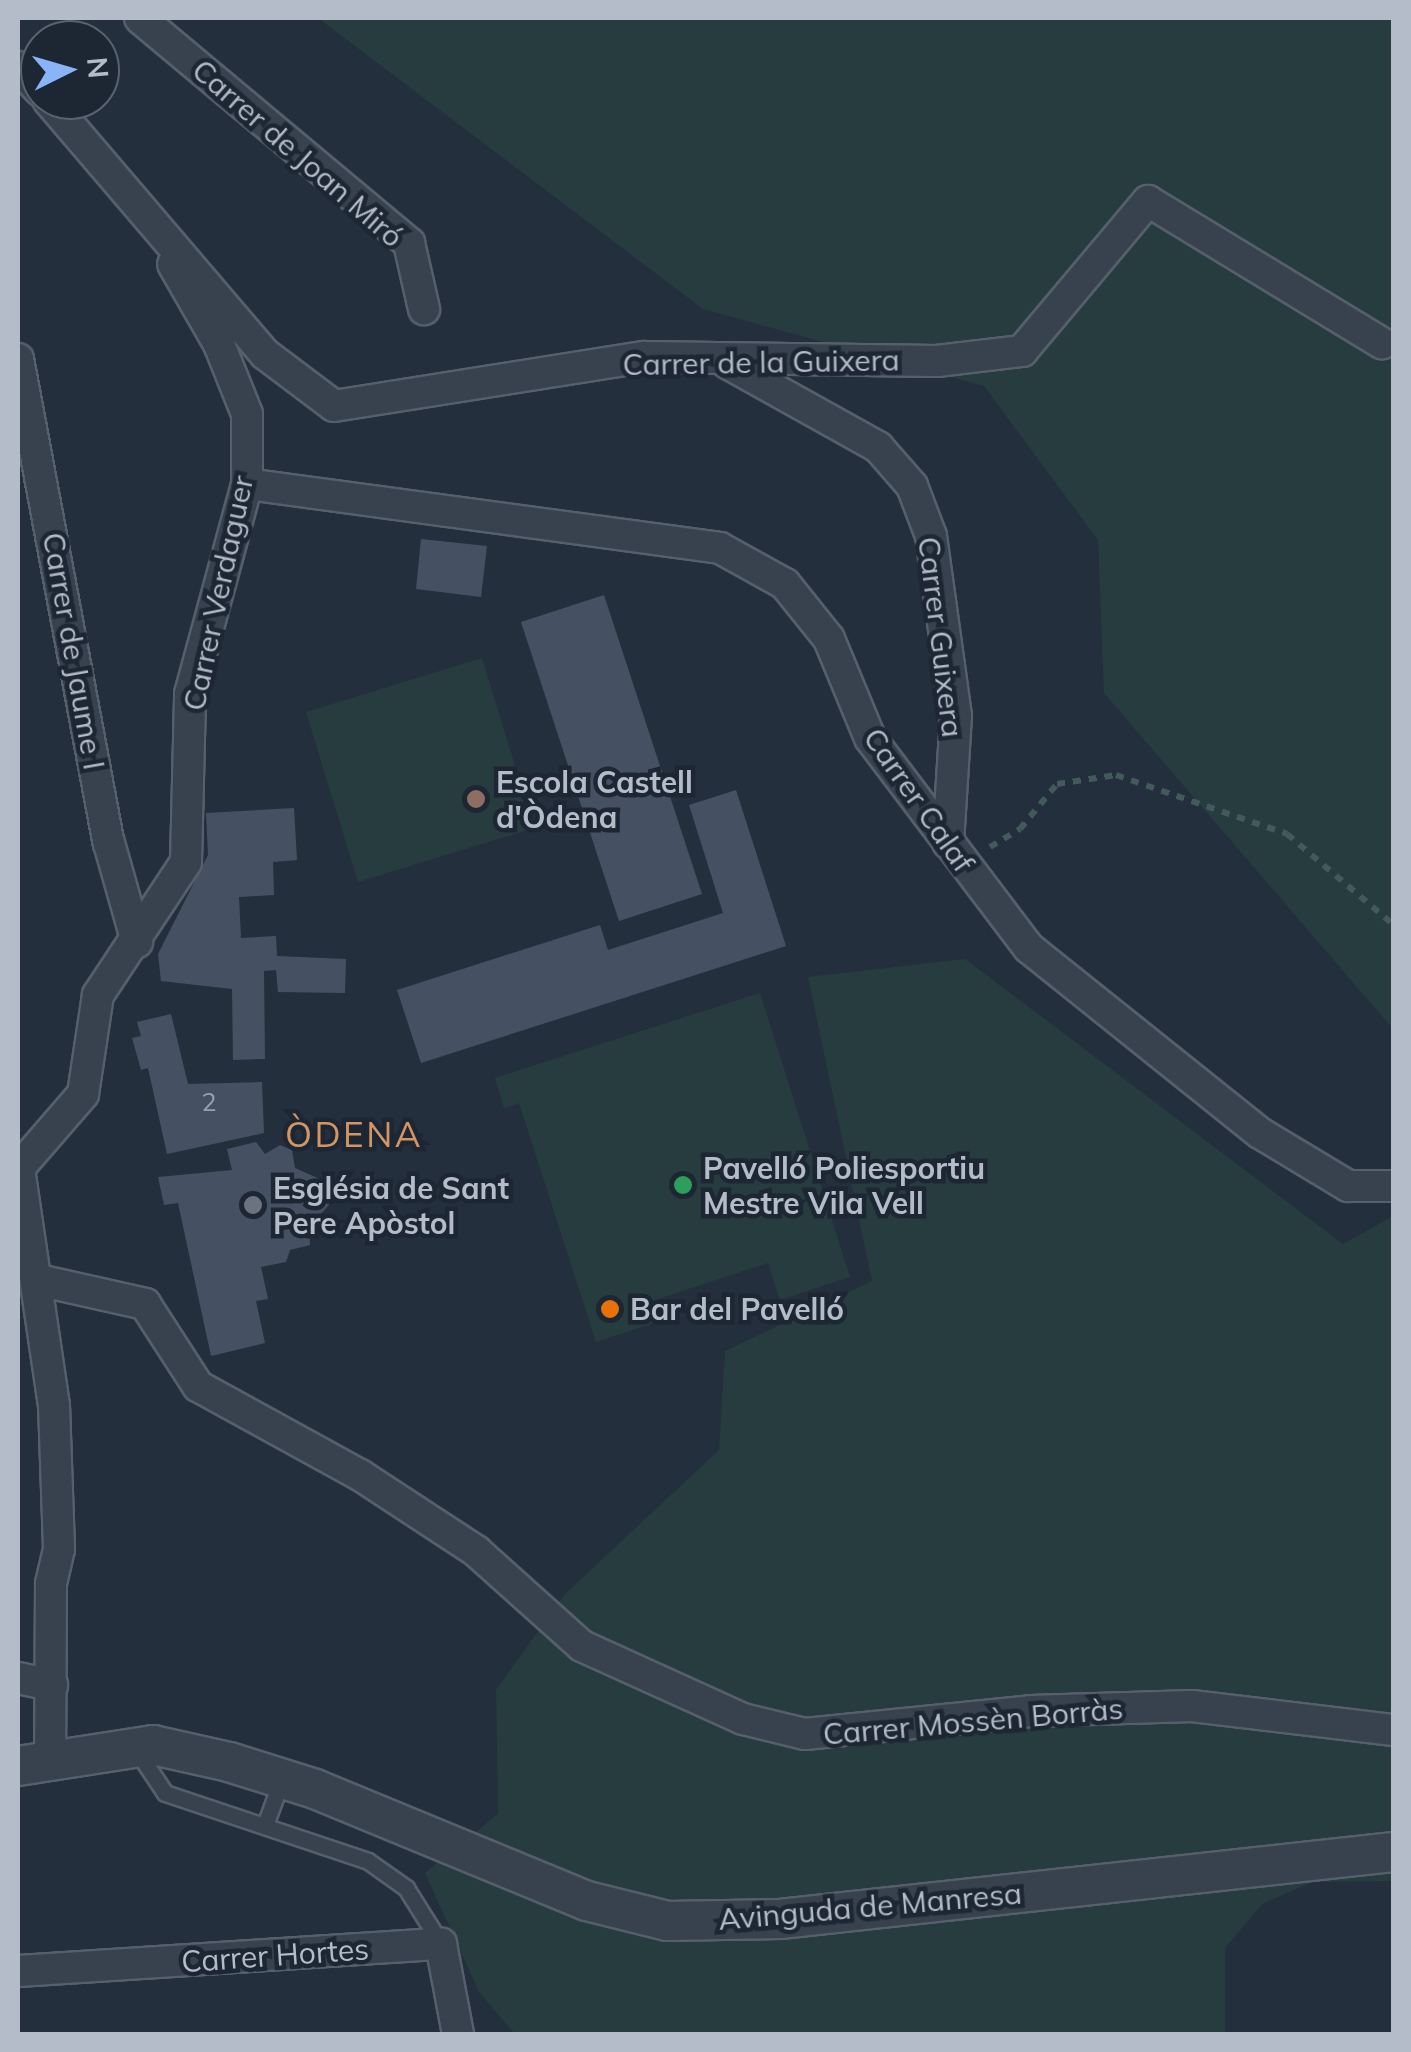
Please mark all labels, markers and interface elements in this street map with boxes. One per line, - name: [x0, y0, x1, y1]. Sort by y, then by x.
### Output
- north arrow: [20, 20, 120, 120]
- street label: Carrer de Joan Miró: [185, 52, 411, 254]
- text: N: [80, 55, 117, 80]
- street label: Carrer de la Guixera: [622, 342, 900, 382]
- street label: Carrer Verdaguer: [176, 472, 260, 714]
- street label: Carrer de Jaume I: [35, 530, 113, 772]
- street label: Carrer Guixera: [911, 535, 971, 739]
- street label: Carrer Calaf: [856, 721, 982, 879]
- place label: Escola Castell d'Òdena: [496, 764, 693, 834]
- marker: Escola Castell d'Òdena: [465, 788, 487, 810]
- house number: 2: [202, 1087, 216, 1117]
- district label: ÒDENA: [285, 1113, 423, 1155]
- place label: Pavelló Poliesportiu Mestre Vila Vell: [703, 1150, 985, 1220]
- place label: Església de Sant Pere Apòstol: [273, 1170, 509, 1240]
- marker: Pavelló Poliesportiu Mestre Vila Vell: [672, 1174, 694, 1196]
- marker: Església de Sant Pere Apòstol: [242, 1194, 264, 1216]
- place label: Bar del Pavelló: [630, 1291, 844, 1327]
- marker: Bar del Pavelló: [599, 1298, 621, 1320]
- street label: Carrer Mossèn Borràs: [821, 1690, 1125, 1752]
- street label: Avinguda de Manresa: [717, 1875, 1023, 1937]
- street label: Carrer Hortes: [180, 1930, 370, 1980]

